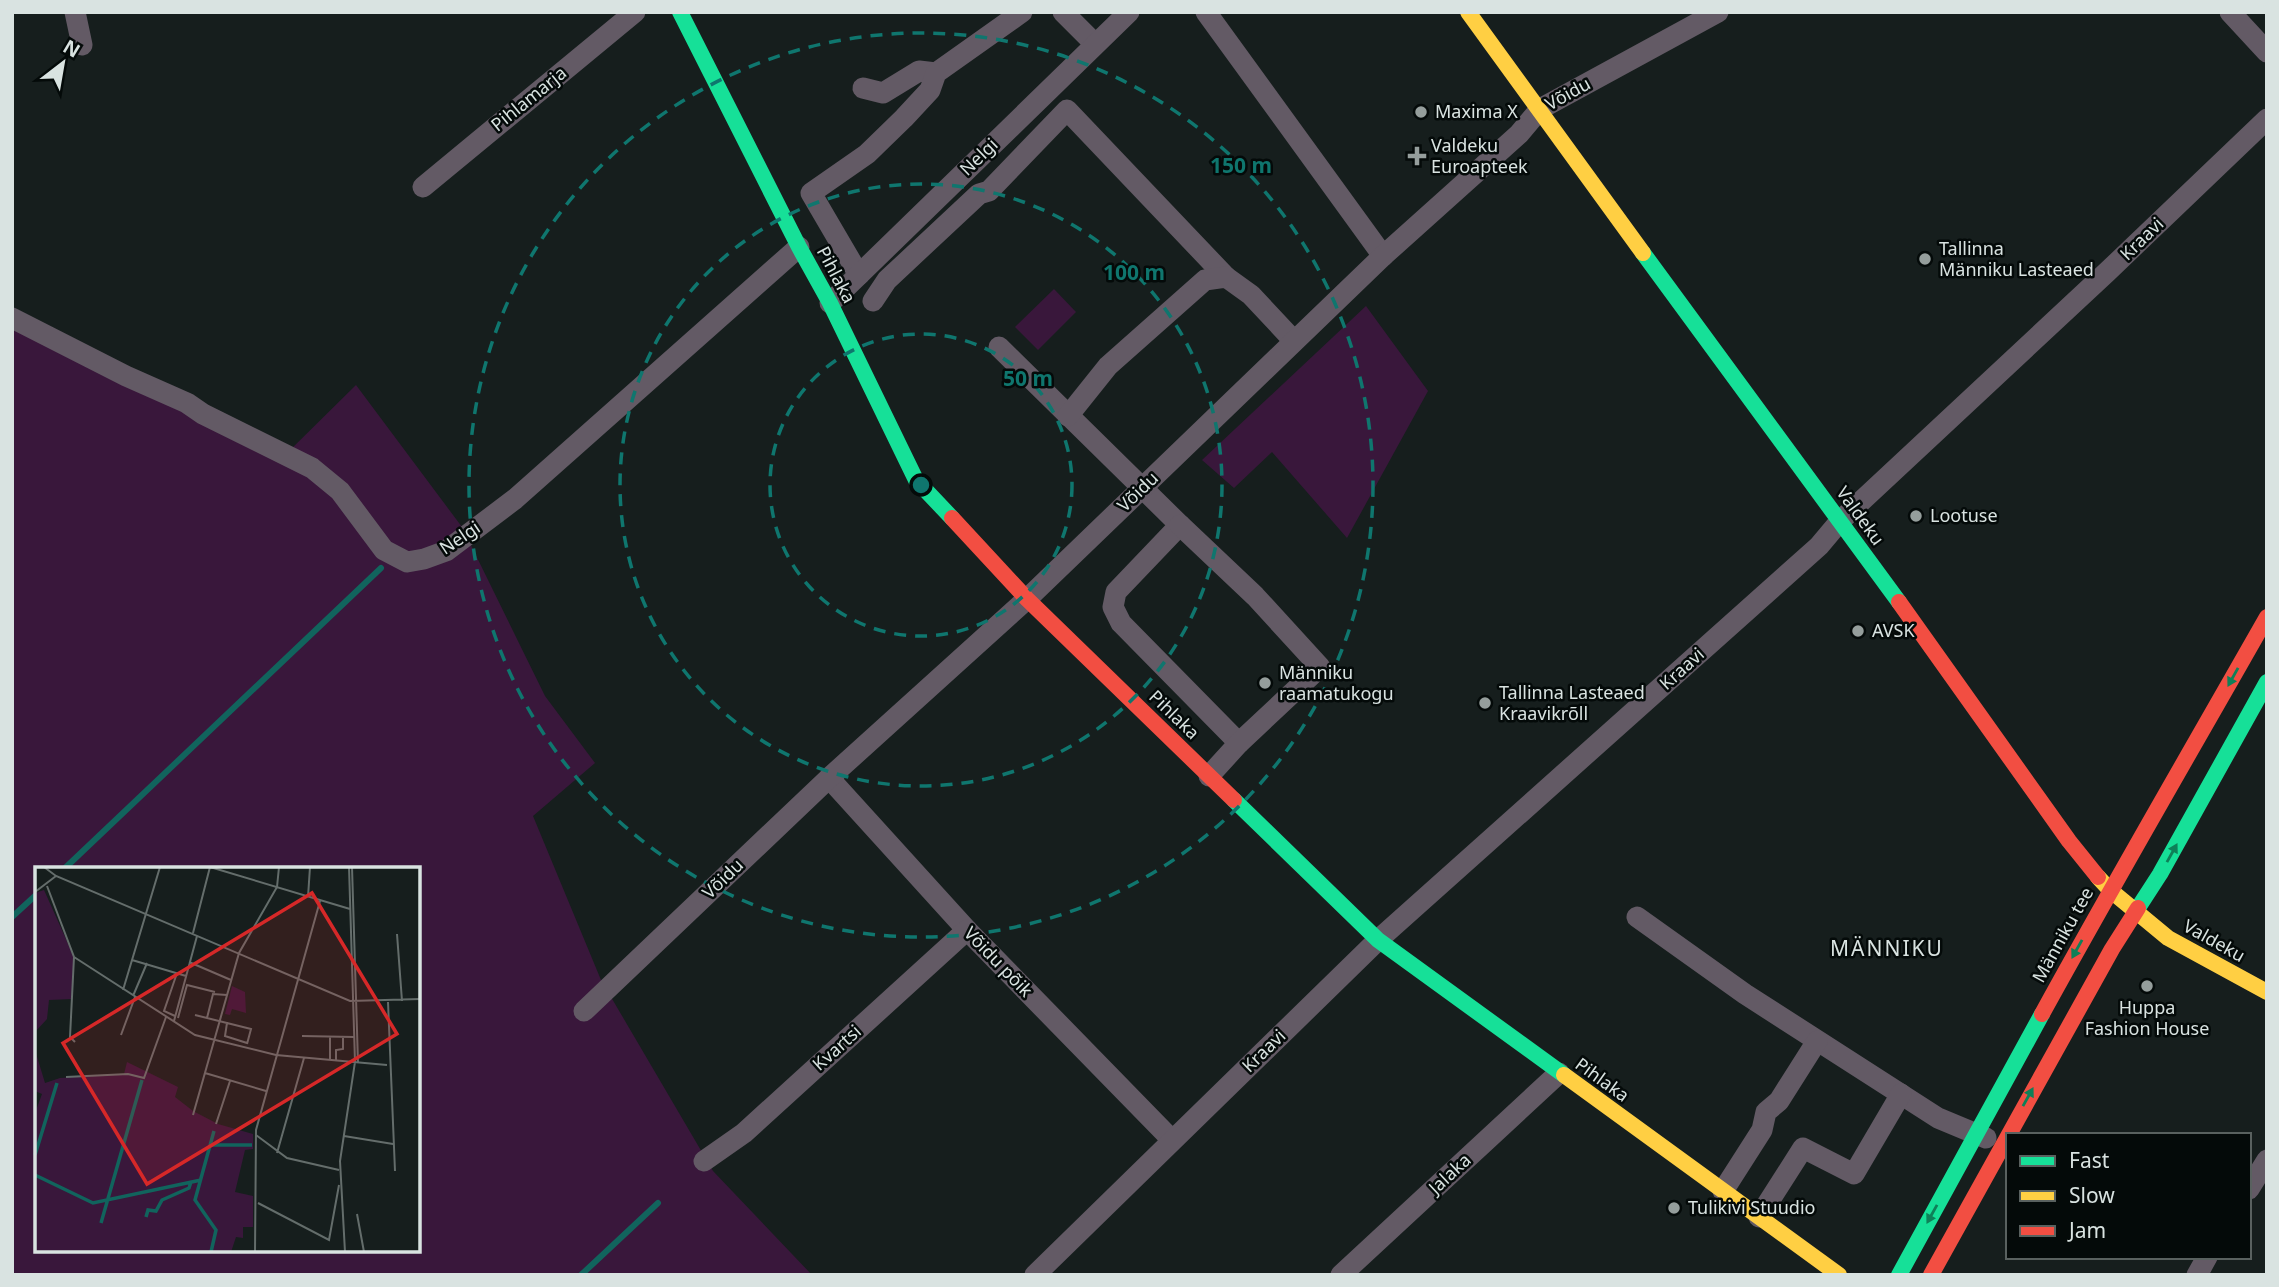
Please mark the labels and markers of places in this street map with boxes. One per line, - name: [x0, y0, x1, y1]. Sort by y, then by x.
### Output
- place label: Maxima X: [1435, 99, 1518, 123]
- marker: Maxima X: [1413, 104, 1429, 120]
- place label: Valdeku Euroapteek: [1431, 133, 1528, 178]
- marker: Valdeku Euroapteek: [1409, 148, 1425, 164]
- place label: Tallinna Männiku Lasteaed: [1939, 236, 2094, 281]
- marker: Tallinna Männiku Lasteaed: [1917, 251, 1933, 267]
- centre of rings: [909, 473, 933, 497]
- place label: Lootuse: [1930, 503, 1998, 527]
- marker: Lootuse: [1908, 508, 1924, 524]
- place label: AVSK: [1872, 618, 1915, 642]
- marker: AVSK: [1850, 623, 1866, 639]
- place label: Männiku raamatukogu: [1279, 660, 1394, 705]
- marker: Männiku raamatukogu: [1257, 675, 1273, 691]
- place label: Tallinna Lasteaed Kraavikrõll: [1499, 680, 1645, 725]
- marker: Tallinna Lasteaed Kraavikrõll: [1477, 695, 1493, 711]
- marker: Huppa Fashion House: [2139, 978, 2155, 994]
- place label: Huppa Fashion House: [2085, 995, 2209, 1040]
- place label: Tulikivi Stuudio: [1688, 1195, 1815, 1219]
- marker: Tulikivi Stuudio: [1666, 1200, 1682, 1216]

